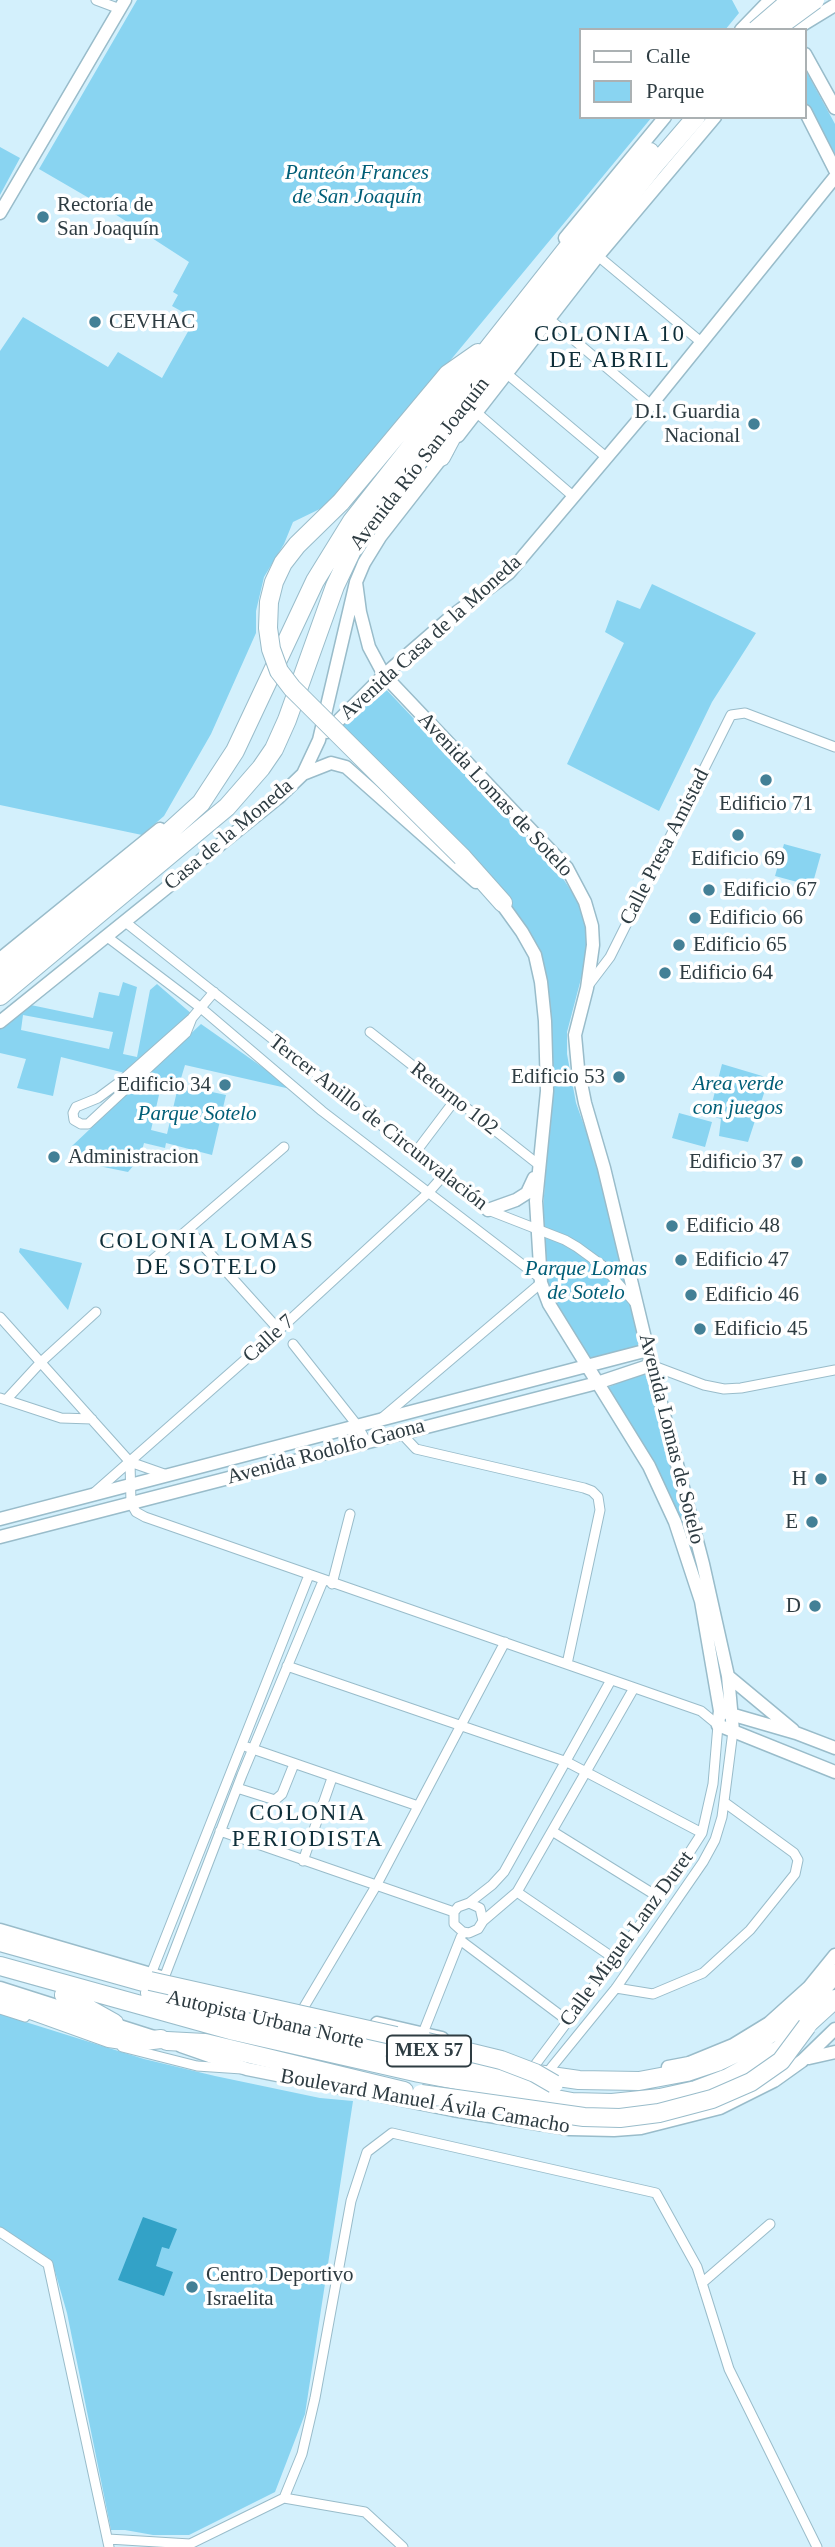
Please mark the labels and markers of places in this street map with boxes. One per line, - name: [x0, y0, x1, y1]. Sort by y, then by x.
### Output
- place label: Rectoría de San Joaquín: [57, 192, 159, 242]
- marker: Rectoría de San Joaquín: [35, 209, 51, 225]
- place label: CEVHAC: [109, 309, 195, 335]
- marker: CEVHAC: [87, 314, 103, 330]
- place label: D.I. Guardia Nacional: [634, 399, 740, 449]
- marker: D.I. Guardia Nacional: [746, 416, 762, 432]
- marker: Edificio 71: [758, 772, 774, 788]
- place label: Edificio 71: [719, 791, 813, 817]
- marker: Edificio 69: [730, 827, 746, 843]
- place label: Edificio 69: [691, 846, 785, 872]
- place label: Edificio 67: [723, 877, 817, 903]
- marker: Edificio 67: [701, 882, 717, 898]
- place label: Edificio 66: [709, 905, 803, 931]
- marker: Edificio 66: [687, 910, 703, 926]
- place label: Edificio 65: [693, 932, 787, 958]
- marker: Edificio 65: [671, 937, 687, 953]
- place label: Edificio 64: [679, 960, 773, 986]
- marker: Edificio 64: [657, 965, 673, 981]
- place label: Edificio 53: [511, 1064, 605, 1090]
- marker: Edificio 53: [611, 1069, 627, 1085]
- place label: Edificio 34: [117, 1072, 211, 1098]
- marker: Edificio 34: [217, 1077, 233, 1093]
- place label: Administracion: [68, 1144, 199, 1170]
- marker: Administracion: [46, 1149, 62, 1165]
- place label: Edificio 37: [689, 1149, 783, 1175]
- marker: Edificio 37: [789, 1154, 805, 1170]
- place label: Edificio 48: [686, 1213, 780, 1239]
- marker: Edificio 48: [664, 1218, 680, 1234]
- place label: Edificio 47: [695, 1247, 789, 1273]
- marker: Edificio 47: [673, 1252, 689, 1268]
- place label: Edificio 46: [705, 1282, 799, 1308]
- marker: Edificio 46: [683, 1287, 699, 1303]
- place label: Edificio 45: [714, 1316, 808, 1342]
- marker: Edificio 45: [692, 1321, 708, 1337]
- place label: H: [792, 1466, 807, 1492]
- marker: H: [813, 1471, 829, 1487]
- place label: E: [785, 1509, 798, 1535]
- marker: E: [804, 1514, 820, 1530]
- place label: D: [786, 1593, 801, 1619]
- marker: D: [807, 1598, 823, 1614]
- place label: Centro Deportivo Israelita: [206, 2262, 354, 2312]
- marker: Centro Deportivo Israelita: [184, 2279, 200, 2295]

